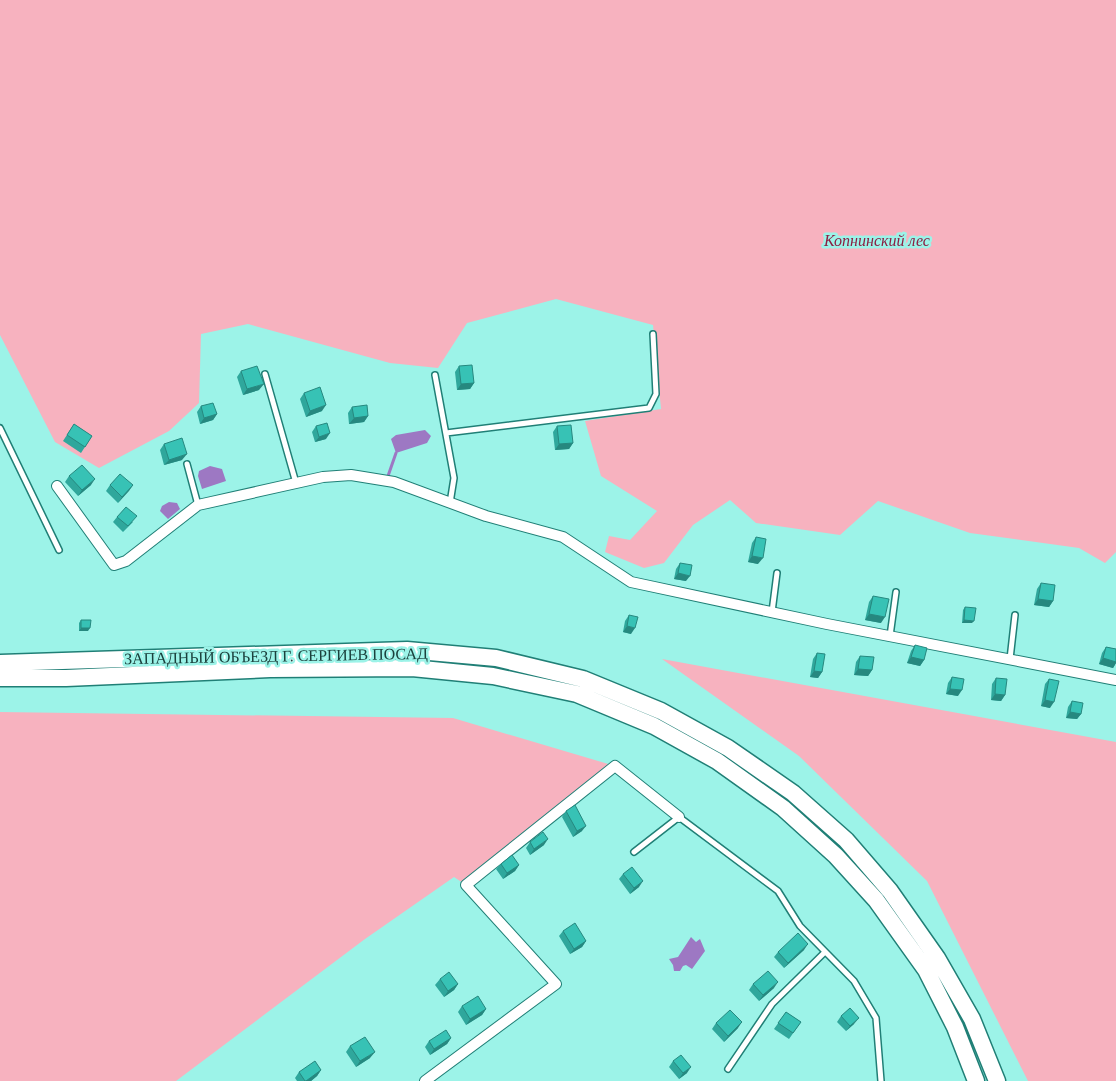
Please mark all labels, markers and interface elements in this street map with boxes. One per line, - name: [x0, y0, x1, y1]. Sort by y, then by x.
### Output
- park label: Копнинский лес: [823, 232, 930, 249]
- street label: ЗАПАДНЫЙ ОБЪЕЗД Г. СЕРГИЕВ ПОСАД: [124, 644, 428, 668]

